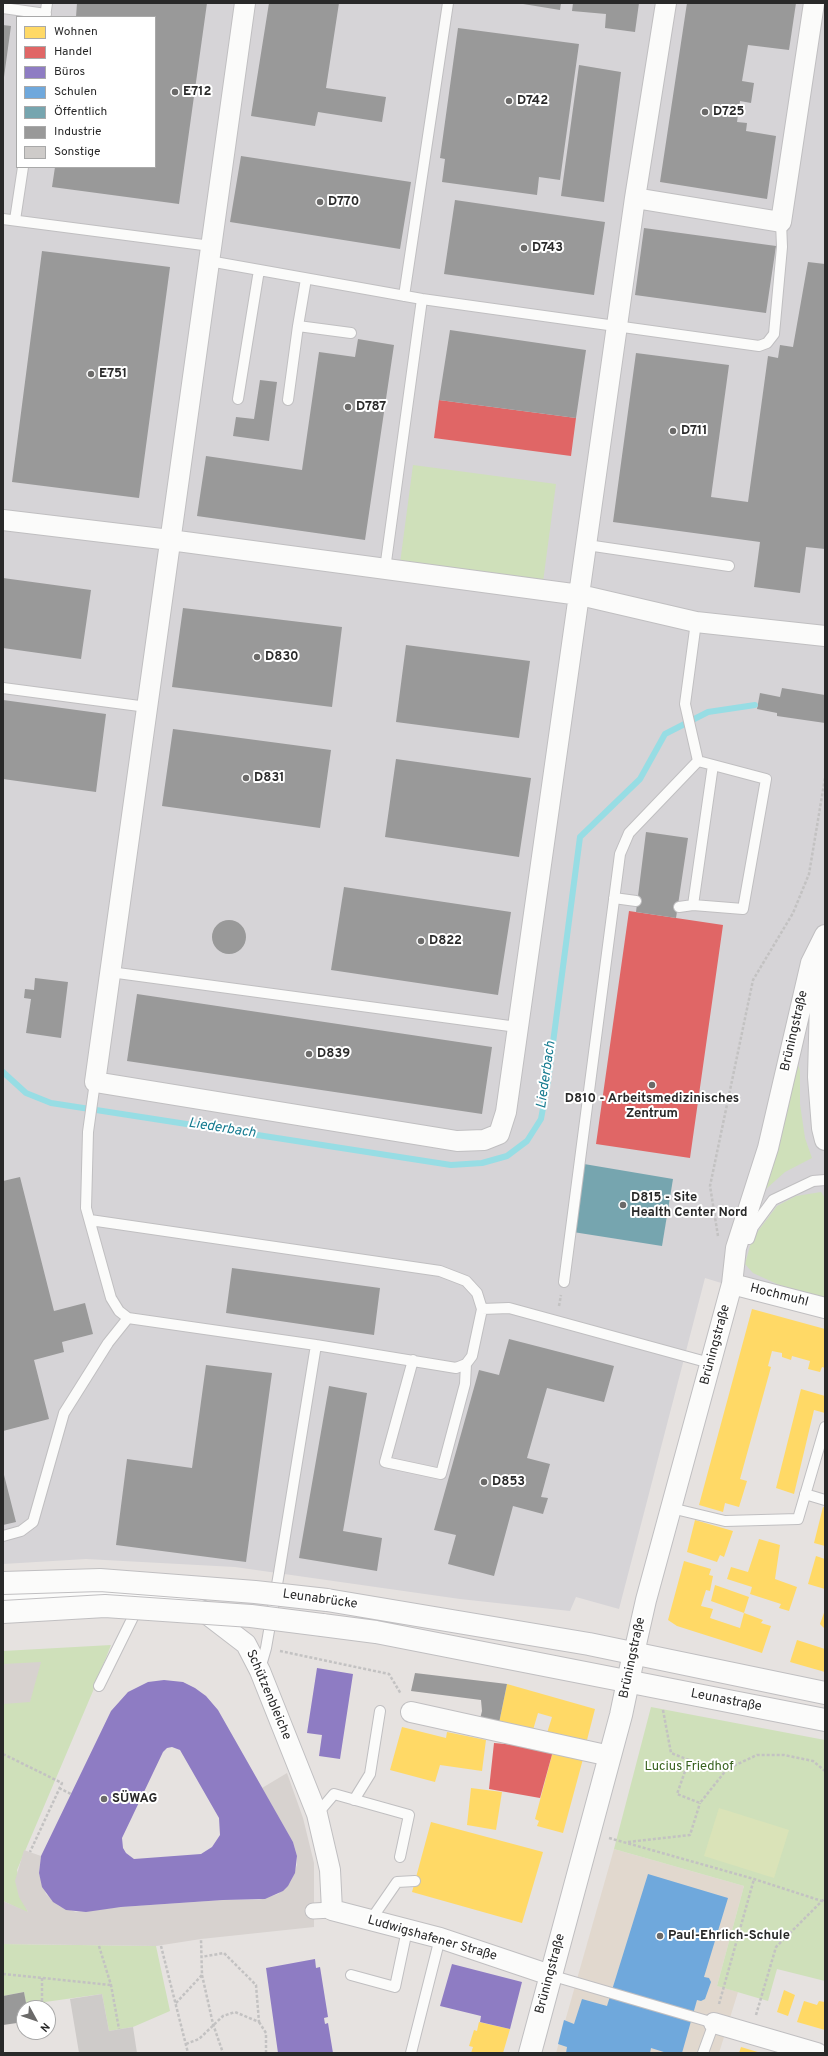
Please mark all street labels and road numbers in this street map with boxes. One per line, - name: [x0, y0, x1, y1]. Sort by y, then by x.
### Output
- street label: Brüningstraße: [778, 989, 812, 1073]
- street label: Hochmuhl: [748, 1281, 810, 1311]
- street label: Brüningstraße: [698, 1303, 734, 1387]
- street label: Leunabrücke: [282, 1587, 358, 1613]
- street label: Brüningstraße: [617, 1616, 649, 1700]
- street label: Schützenbleiche: [242, 1648, 294, 1742]
- street label: Leunastraße: [689, 1686, 763, 1716]
- street label: Ludwigshafener Straße: [366, 1913, 498, 1965]
- street label: Brüningstraße: [533, 1932, 569, 2016]

